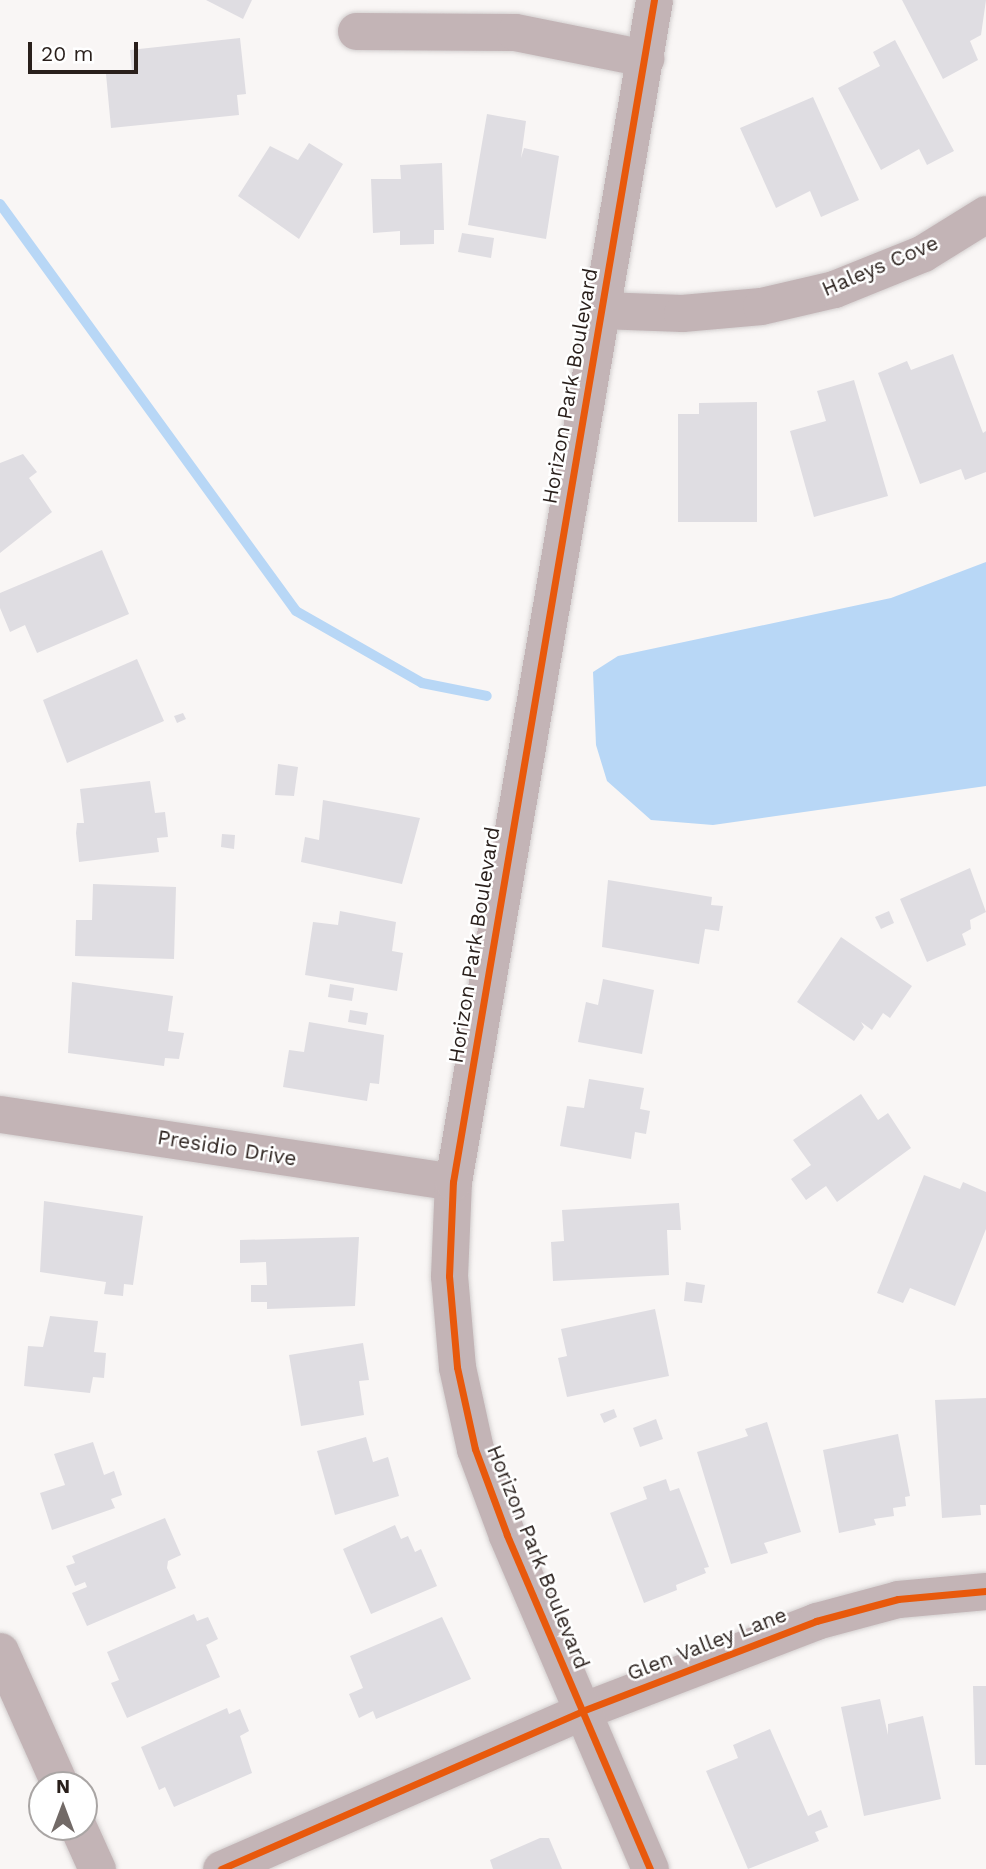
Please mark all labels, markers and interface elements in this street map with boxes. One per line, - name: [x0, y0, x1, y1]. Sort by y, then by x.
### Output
- scale bar: [32, 28, 142, 72]
- text: 20 m: [41, 41, 93, 66]
- street label: Haleys Cove: [818, 230, 942, 302]
- street label: Horizon Park Boulevard: [537, 266, 603, 506]
- street label: Horizon Park Boulevard: [443, 825, 505, 1065]
- street label: Presidio Drive: [156, 1125, 298, 1171]
- street label: Horizon Park Boulevard: [481, 1441, 595, 1673]
- street label: Glen Valley Lane: [623, 1602, 791, 1686]
- north arrow: [28, 1771, 98, 1841]
- text: N: [56, 1775, 70, 1798]

